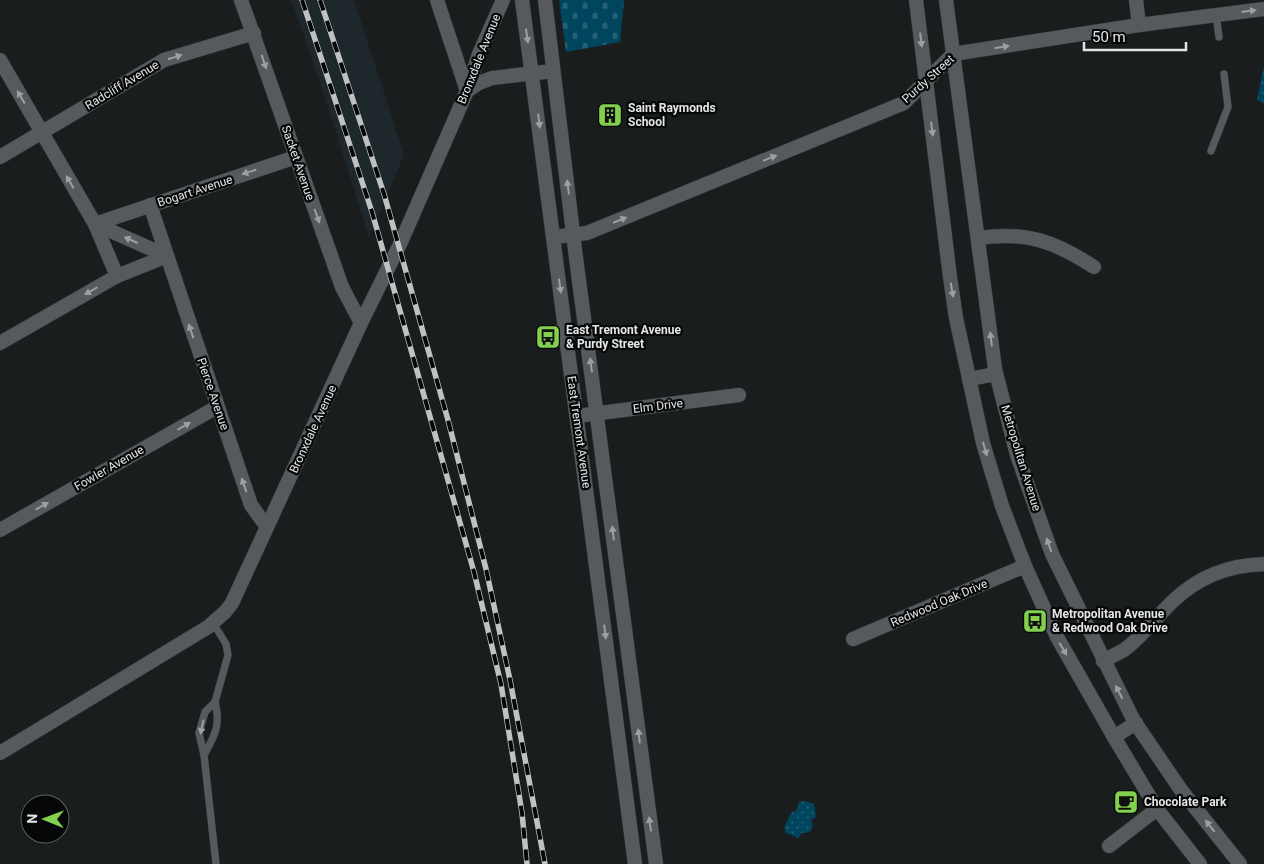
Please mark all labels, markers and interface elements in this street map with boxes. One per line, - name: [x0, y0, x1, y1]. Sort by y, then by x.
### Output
- one-way arrow: [1241, 7, 1257, 15]
- street label: Bronxdale Avenue: [455, 12, 503, 106]
- scale bar: [1084, 20, 1186, 52]
- text: 50 m: [1092, 28, 1126, 46]
- one-way arrow: [524, 29, 532, 45]
- one-way arrow: [917, 33, 925, 49]
- one-way arrow: [994, 42, 1010, 50]
- street label: Purdy Street: [899, 52, 957, 106]
- one-way arrow: [167, 53, 182, 60]
- one-way arrow: [260, 55, 268, 70]
- street label: Radcliff Avenue: [83, 58, 161, 112]
- one-way arrow: [16, 90, 25, 103]
- place label: Saint Raymonds School: [628, 101, 716, 129]
- building icon: Saint Raymonds School: [597, 102, 623, 128]
- one-way arrow: [535, 114, 543, 130]
- one-way arrow: [928, 121, 936, 137]
- street label: Sacket Avenue: [279, 124, 317, 202]
- one-way arrow: [763, 154, 778, 162]
- one-way arrow: [242, 169, 257, 177]
- street label: Bogart Avenue: [156, 172, 234, 210]
- one-way arrow: [66, 176, 75, 189]
- one-way arrow: [564, 178, 572, 194]
- one-way arrow: [313, 209, 321, 224]
- one-way arrow: [613, 215, 627, 223]
- one-way arrow: [124, 236, 138, 244]
- one-way arrow: [556, 278, 564, 294]
- one-way arrow: [948, 283, 956, 299]
- one-way arrow: [83, 287, 98, 295]
- one-way arrow: [187, 323, 195, 338]
- place label: East Tremont Avenue & Purdy Street: [566, 323, 681, 351]
- bus stop icon: East Tremont Avenue & Purdy Street: [535, 324, 561, 350]
- one-way arrow: [987, 330, 995, 346]
- street label: Pierce Avenue: [194, 356, 232, 432]
- one-way arrow: [587, 357, 595, 373]
- street label: East Tremont Avenue: [564, 375, 594, 489]
- street label: Bronxdale Avenue: [286, 383, 340, 475]
- street label: Elm Drive: [632, 396, 684, 416]
- street label: Metropolitan Avenue: [998, 403, 1044, 513]
- one-way arrow: [176, 422, 191, 430]
- street label: Fowler Avenue: [72, 442, 146, 494]
- one-way arrow: [981, 442, 989, 457]
- one-way arrow: [240, 477, 247, 492]
- one-way arrow: [35, 502, 50, 510]
- one-way arrow: [608, 525, 616, 541]
- one-way arrow: [1044, 538, 1052, 553]
- street label: Redwood Oak Drive: [888, 576, 990, 630]
- place label: Metropolitan Avenue & Redwood Oak Drive: [1052, 607, 1168, 635]
- bus stop icon: Metropolitan Avenue & Redwood Oak Drive: [1022, 608, 1048, 634]
- one-way arrow: [601, 624, 609, 640]
- one-way arrow: [1059, 642, 1068, 656]
- one-way arrow: [1115, 684, 1123, 699]
- one-way arrow: [197, 719, 205, 735]
- one-way arrow: [635, 727, 643, 743]
- cafe icon: Chocolate Park: [1113, 789, 1139, 815]
- north arrow: [20, 794, 70, 844]
- place label: Chocolate Park: [1144, 795, 1227, 809]
- text: N: [24, 814, 40, 824]
- one-way arrow: [646, 816, 654, 832]
- one-way arrow: [1205, 820, 1216, 833]

